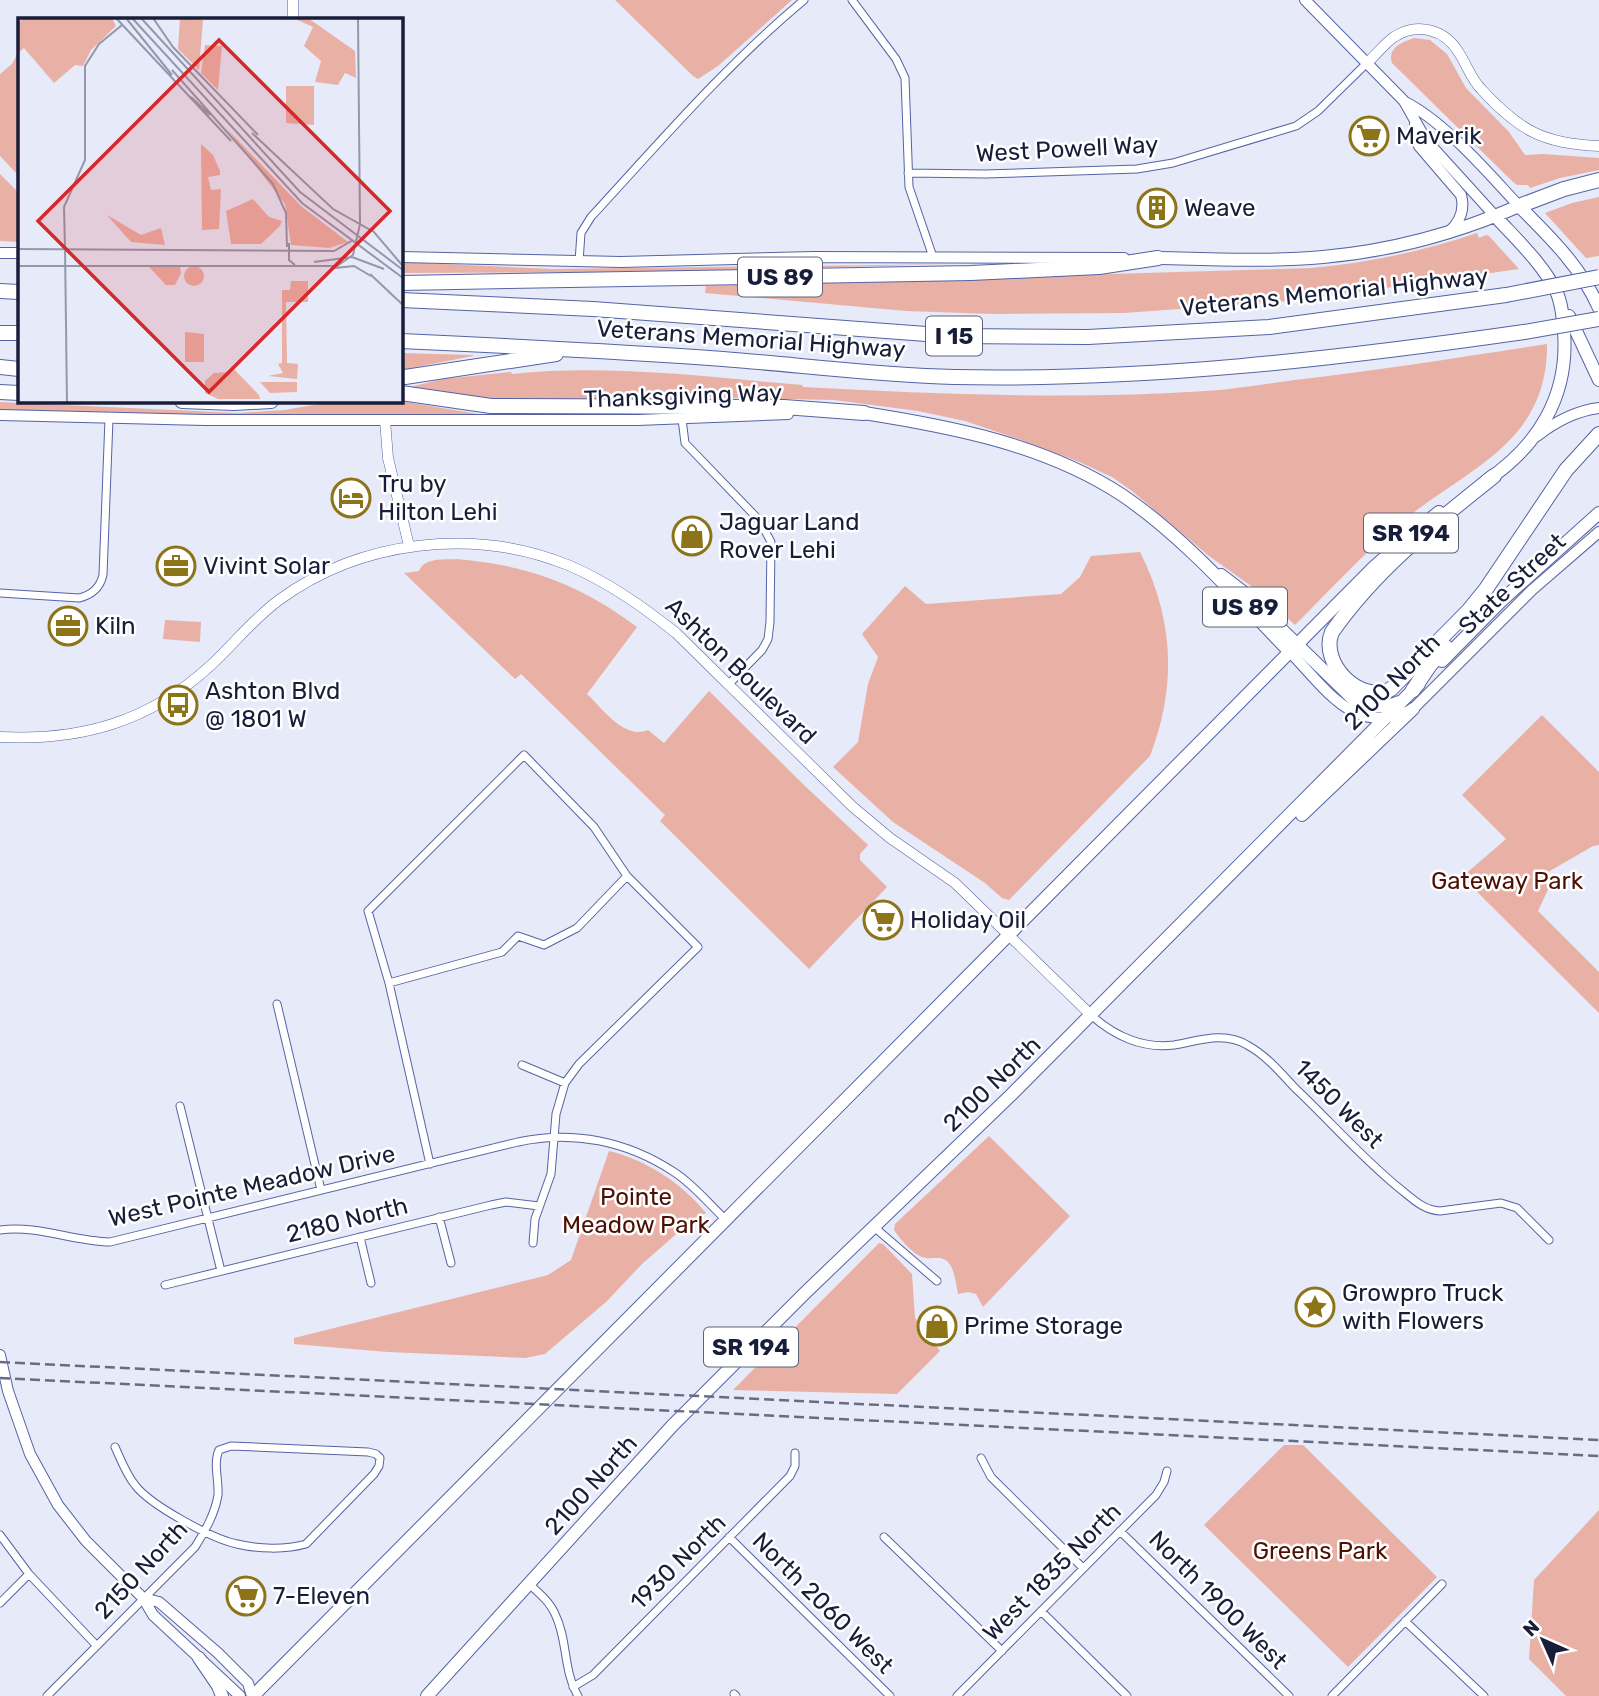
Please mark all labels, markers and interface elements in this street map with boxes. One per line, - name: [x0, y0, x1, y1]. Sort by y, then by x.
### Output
- inset map: [18, 18, 402, 402]
- supermarket icon: Maverik: [1348, 115, 1390, 157]
- place label: Maverik: [1396, 122, 1482, 150]
- street label: West Powell Way: [975, 130, 1159, 168]
- building icon: Weave: [1136, 187, 1178, 229]
- place label: Weave: [1184, 194, 1255, 222]
- road number: US 89: [738, 258, 822, 296]
- street label: Veterans Memorial Highway: [1178, 262, 1490, 322]
- street label: Veterans Memorial Highway: [595, 314, 907, 364]
- road number: I 15: [926, 316, 982, 356]
- street label: Thanksgiving Way: [583, 379, 783, 413]
- place label: Tru by Hilton Lehi: [378, 470, 497, 526]
- hotel icon: Tru by Hilton Lehi: [330, 477, 372, 519]
- place label: Jaguar Land Rover Lehi: [719, 508, 859, 564]
- road number: SR 194: [1364, 513, 1458, 552]
- shop icon: Jaguar Land Rover Lehi: [671, 515, 713, 557]
- street label: State Street: [1453, 528, 1571, 640]
- office icon: Vivint Solar: [155, 545, 197, 587]
- place label: Vivint Solar: [203, 552, 330, 580]
- road number: US 89: [1203, 587, 1287, 626]
- street label: Ashton Boulevard: [660, 592, 822, 750]
- office icon: Kiln: [47, 605, 89, 647]
- place label: Kiln: [95, 612, 136, 640]
- street label: 2100 North: [1338, 628, 1446, 736]
- place label: Ashton Blvd @ 1801 W: [205, 677, 340, 733]
- bus stop icon: Ashton Blvd @ 1801 W: [157, 684, 199, 726]
- park label: Gateway Park: [1431, 867, 1584, 895]
- supermarket icon: Holiday Oil: [862, 899, 904, 941]
- place label: Holiday Oil: [910, 906, 1026, 934]
- street label: 2100 North: [938, 1031, 1046, 1137]
- street label: 1450 West: [1289, 1054, 1389, 1154]
- street label: West Pointe Meadow Drive: [106, 1139, 398, 1233]
- park label: Pointe Meadow Park: [562, 1183, 711, 1239]
- street label: 2180 North: [283, 1191, 411, 1249]
- place label: Growpro Truck with Flowers: [1342, 1279, 1504, 1335]
- place icon: Growpro Truck with Flowers: [1294, 1286, 1336, 1328]
- shop icon: Prime Storage: [916, 1305, 958, 1347]
- place label: Prime Storage: [964, 1312, 1123, 1340]
- road number: SR 194: [704, 1328, 798, 1366]
- street label: 2100 North: [539, 1429, 643, 1541]
- street label: West 1835 North: [977, 1497, 1127, 1647]
- street label: 1930 North: [625, 1509, 731, 1615]
- street label: 2150 North: [89, 1515, 193, 1625]
- street label: North 1900 West: [1143, 1525, 1293, 1675]
- street label: North 2060 West: [747, 1527, 899, 1679]
- park label: Greens Park: [1253, 1537, 1388, 1565]
- supermarket icon: 7-Eleven: [225, 1575, 267, 1617]
- place label: 7-Eleven: [273, 1582, 370, 1610]
- north arrow: [1508, 1605, 1578, 1675]
- text: N: [1518, 1615, 1544, 1641]

